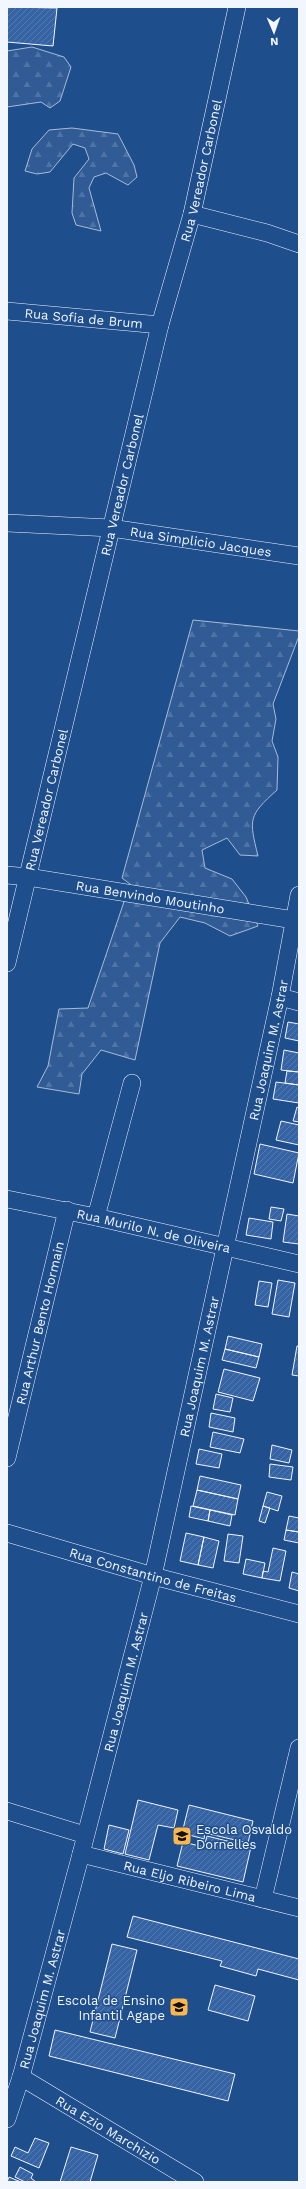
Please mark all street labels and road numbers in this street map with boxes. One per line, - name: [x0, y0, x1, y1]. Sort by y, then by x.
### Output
- street label: Rua Vereador Carbonel: [177, 98, 225, 243]
- street label: Rua Sofia de Brum: [24, 306, 143, 331]
- street label: Rua Vereador Carbonel: [98, 412, 146, 557]
- street label: Rua Simplicio Jacques: [129, 524, 273, 560]
- street label: Rua Vereador Carbonel: [22, 727, 71, 872]
- street label: Rua Benvindo Moutinho: [75, 878, 226, 917]
- street label: Rua Joaquim M. Astrar: [246, 978, 291, 1122]
- street label: Rua Murilo N. de Oliveira: [75, 1206, 232, 1256]
- street label: Rua Arthur Bento Hormain: [13, 1240, 67, 1406]
- street label: Rua Joaquim M. Astrar: [177, 1295, 222, 1438]
- street label: Rua Constantino de Freitas: [68, 1545, 238, 1606]
- street label: Rua Joaquim M. Astrar: [101, 1611, 151, 1753]
- street label: Rua Eljo Ribeiro Lima: [122, 1858, 258, 1905]
- street label: Rua Joaquim M. Astrar: [17, 1928, 68, 2071]
- street label: Rua Ezio Marchizio: [53, 2093, 163, 2168]

